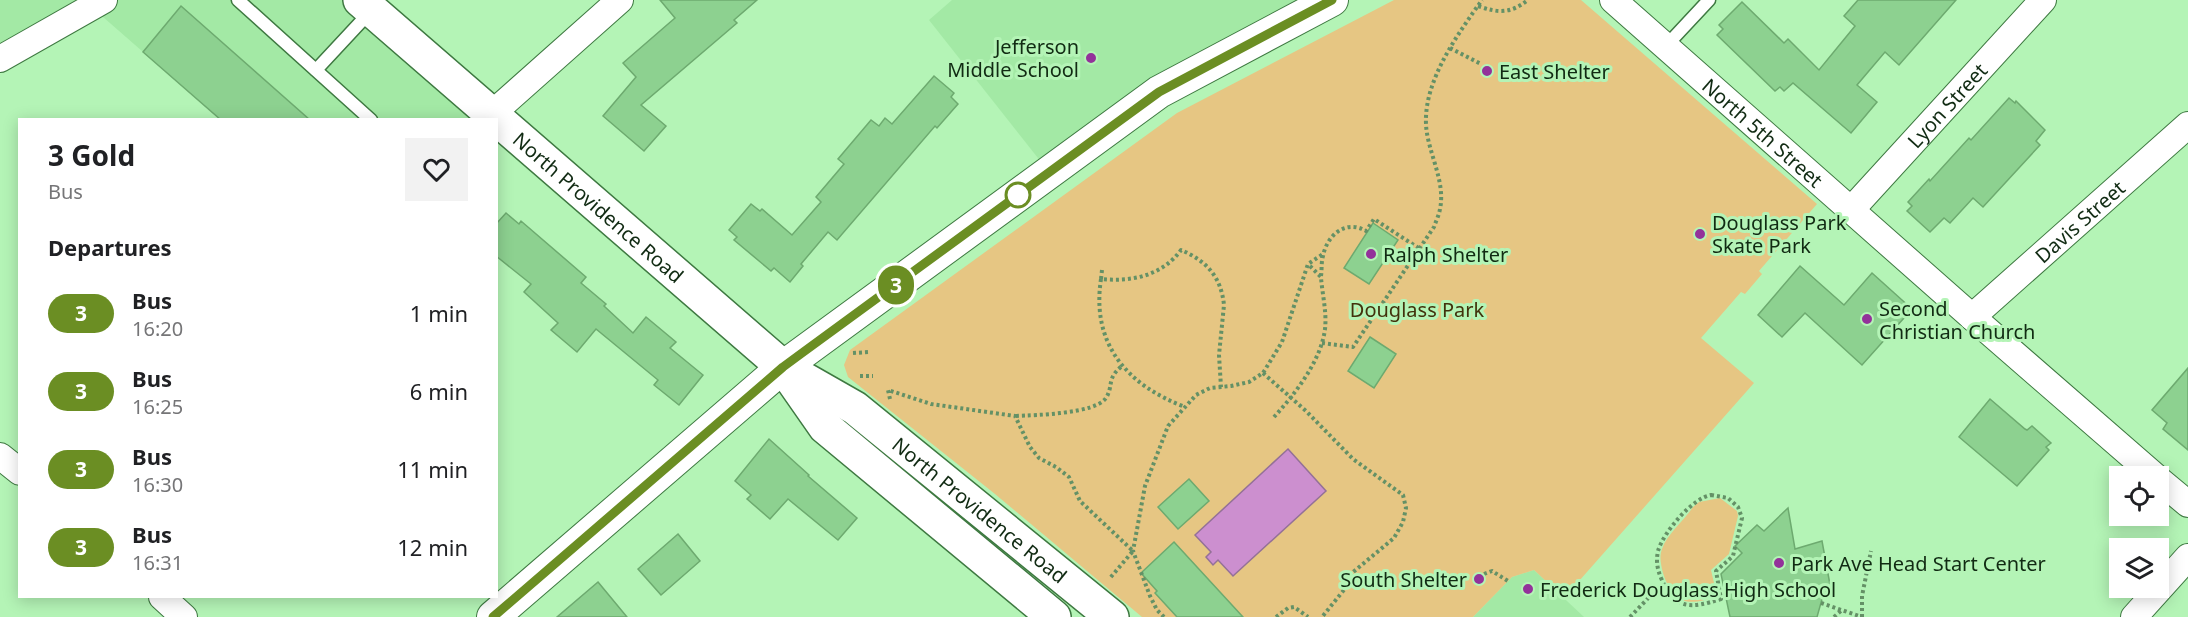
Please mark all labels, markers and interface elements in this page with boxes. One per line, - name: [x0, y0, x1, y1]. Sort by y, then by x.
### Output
- place label: Jefferson Middle School: [947, 33, 1079, 83]
- marker: Jefferson Middle School: [1084, 51, 1098, 65]
- street label: Lyon Street: [1901, 57, 1993, 154]
- place label: East Shelter: [1499, 58, 1610, 85]
- marker: East Shelter: [1480, 64, 1494, 78]
- street label: North 5th Street: [1697, 72, 1829, 193]
- street label: North Providence Road: [508, 126, 690, 289]
- text: 3 Gold: [48, 136, 135, 174]
- button: heart: [405, 138, 468, 201]
- street label: Davis Street: [2029, 174, 2130, 269]
- text: Bus: [48, 178, 83, 205]
- unlabelled marker: [1005, 182, 1031, 208]
- place label: Douglass Park Skate Park: [1712, 209, 1847, 259]
- marker: Douglass Park Skate Park: [1693, 227, 1707, 241]
- text: Departures: [48, 232, 172, 262]
- place label: Ralph Shelter: [1383, 241, 1508, 268]
- marker: Ralph Shelter: [1364, 247, 1378, 261]
- line badge: 3: [876, 266, 916, 304]
- text: 3: [890, 271, 902, 299]
- text: Bus: [132, 285, 172, 315]
- place label: Second Christian Church: [1879, 295, 2035, 345]
- park label: Douglass Park: [1350, 296, 1484, 323]
- text: 1 min: [410, 298, 468, 328]
- text: 3: [75, 299, 87, 327]
- marker: Second Christian Church: [1860, 312, 1874, 326]
- text: 16:20: [132, 315, 183, 342]
- text: Bus: [132, 363, 172, 393]
- text: 6 min: [410, 376, 468, 406]
- text: 3: [75, 377, 87, 405]
- text: 16:25: [132, 393, 183, 420]
- street label: North Providence Road: [887, 431, 1073, 589]
- text: Bus: [132, 441, 172, 471]
- text: 11 min: [397, 454, 468, 484]
- text: 3: [75, 455, 87, 483]
- map controls: [2109, 466, 2169, 598]
- button: locate: [2109, 466, 2169, 526]
- text: 16:30: [132, 471, 183, 498]
- text: Bus: [132, 519, 172, 549]
- text: 12 min: [397, 532, 468, 562]
- text: 3: [75, 533, 87, 561]
- button: layers: [2109, 538, 2169, 598]
- text: 16:31: [132, 549, 183, 576]
- place label: Park Ave Head Start Center: [1791, 550, 2046, 577]
- marker: Park Ave Head Start Center: [1772, 556, 1786, 570]
- place label: South Shelter: [1340, 566, 1467, 593]
- marker: South Shelter: [1472, 572, 1486, 586]
- place label: Frederick Douglass High School: [1540, 576, 1836, 603]
- marker: Frederick Douglass High School: [1521, 582, 1535, 596]

